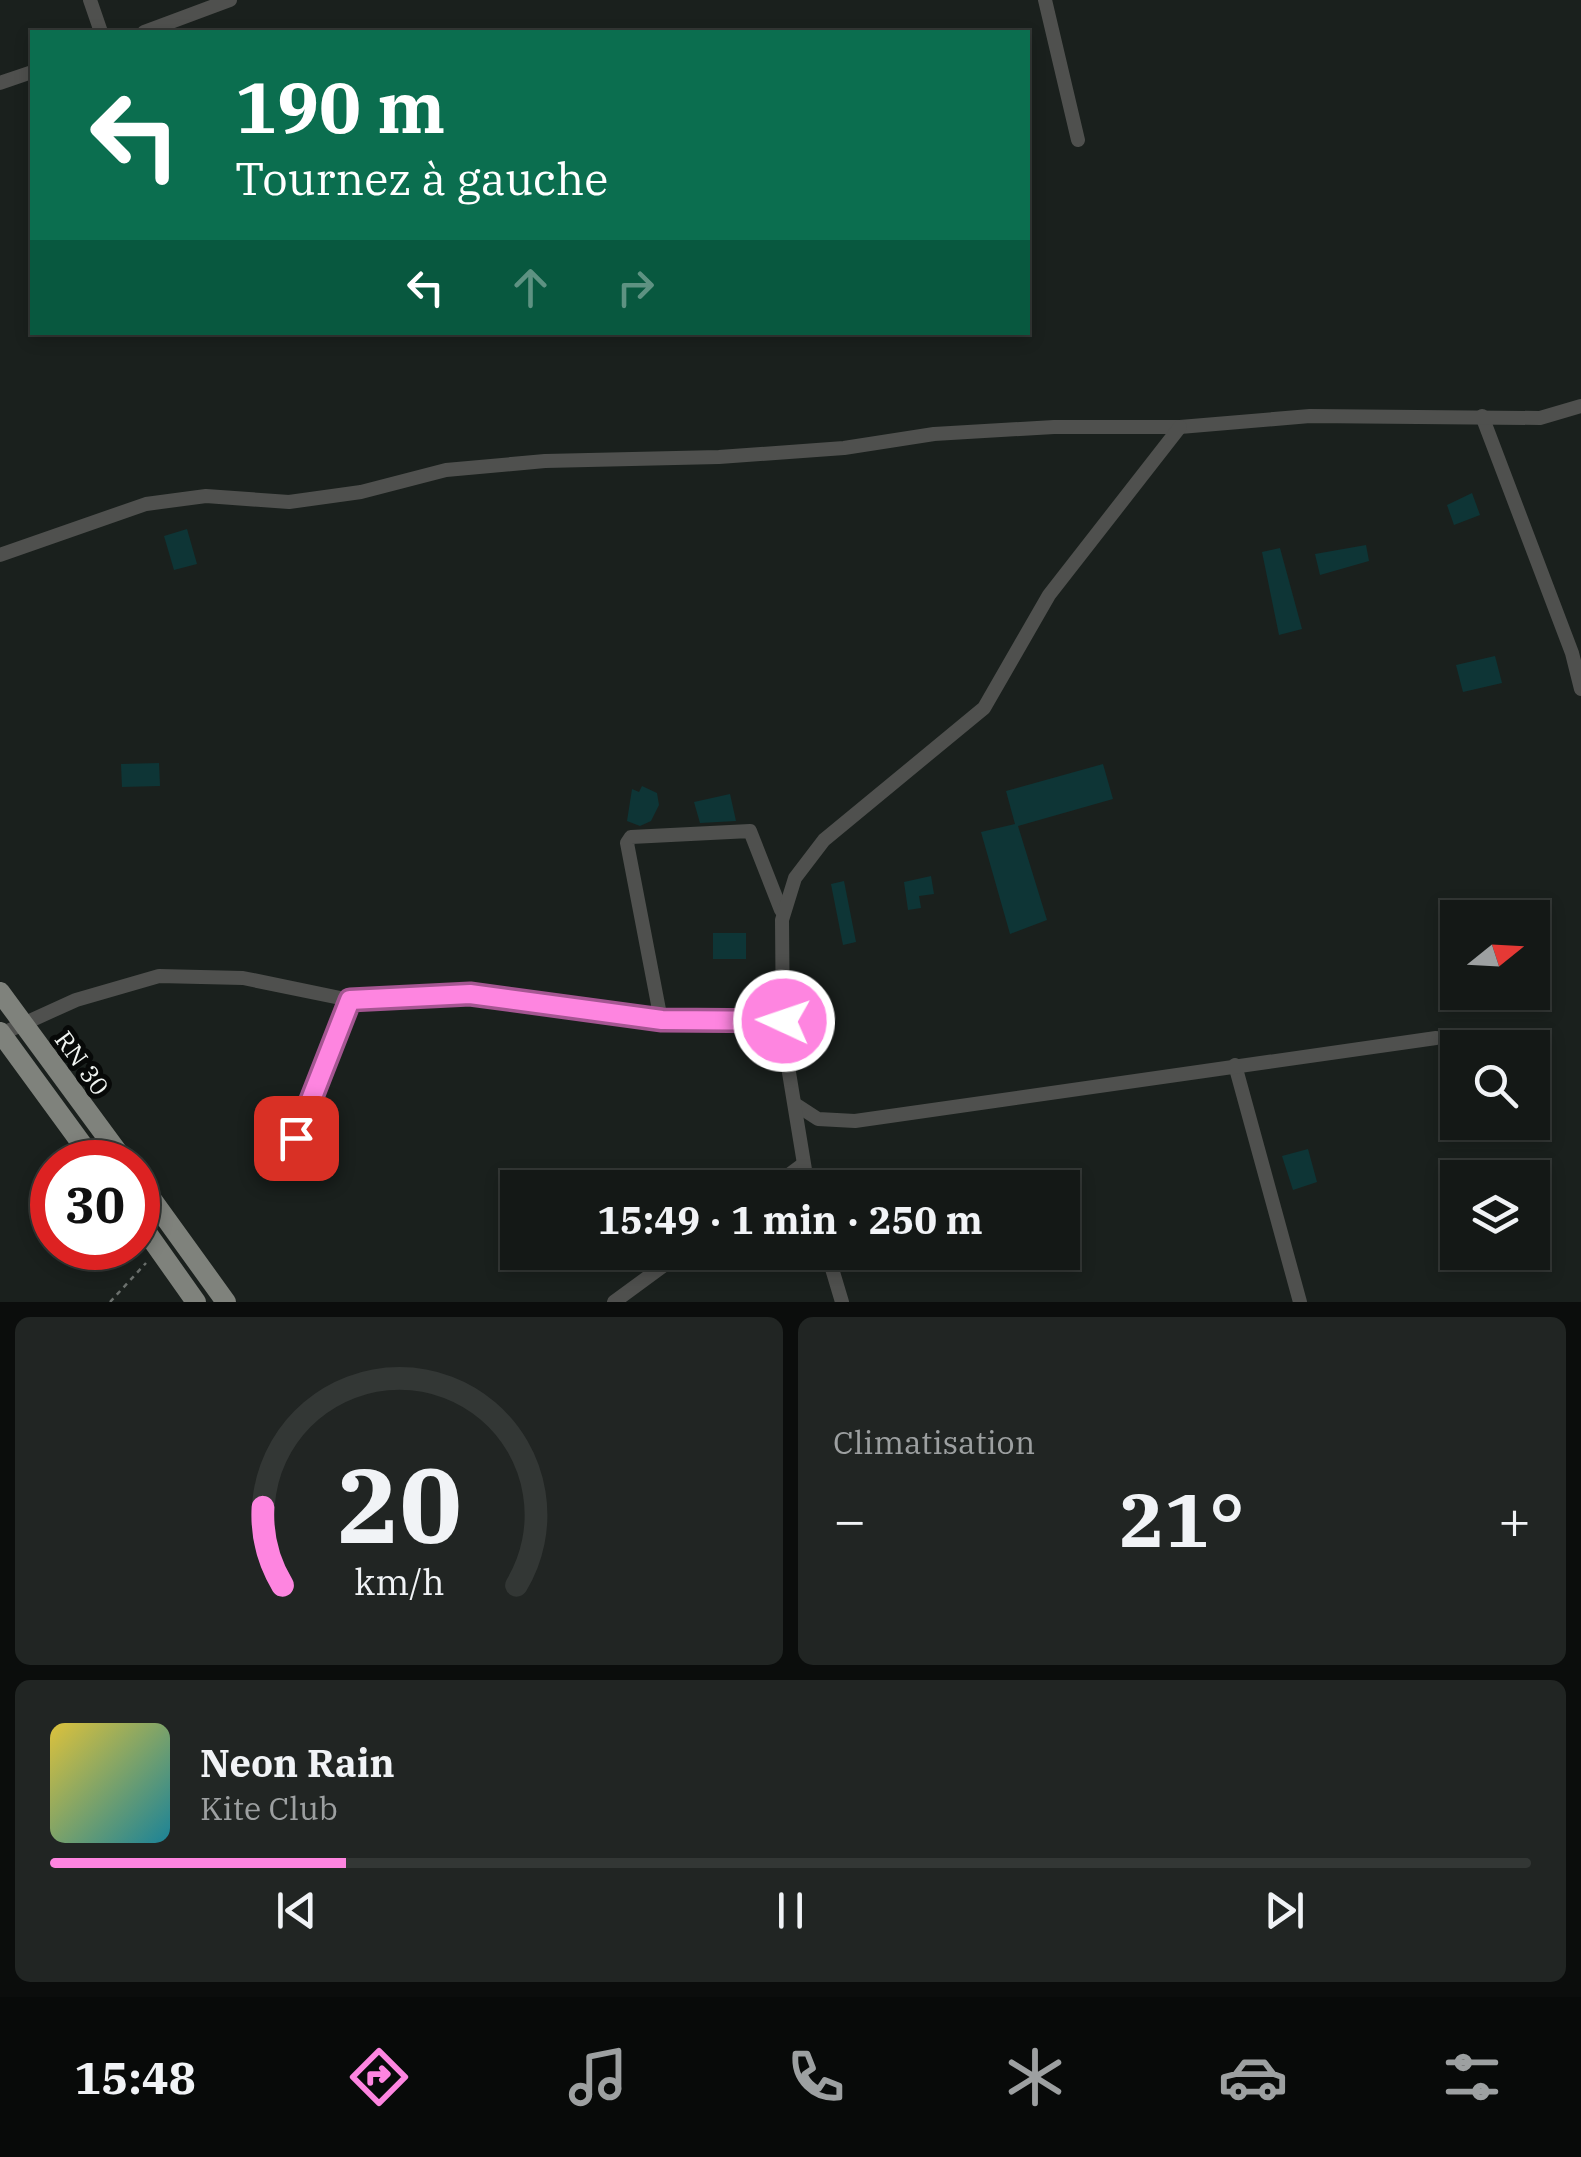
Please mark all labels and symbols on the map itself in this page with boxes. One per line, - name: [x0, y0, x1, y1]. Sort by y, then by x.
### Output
- north arrow: [1440, 900, 1550, 1010]
- position arrow: [732, 969, 836, 1073]
- street label: RN 30: [48, 1024, 117, 1102]
- pin: [254, 1096, 339, 1181]
- speed limit sign: 30: [30, 1140, 160, 1270]

